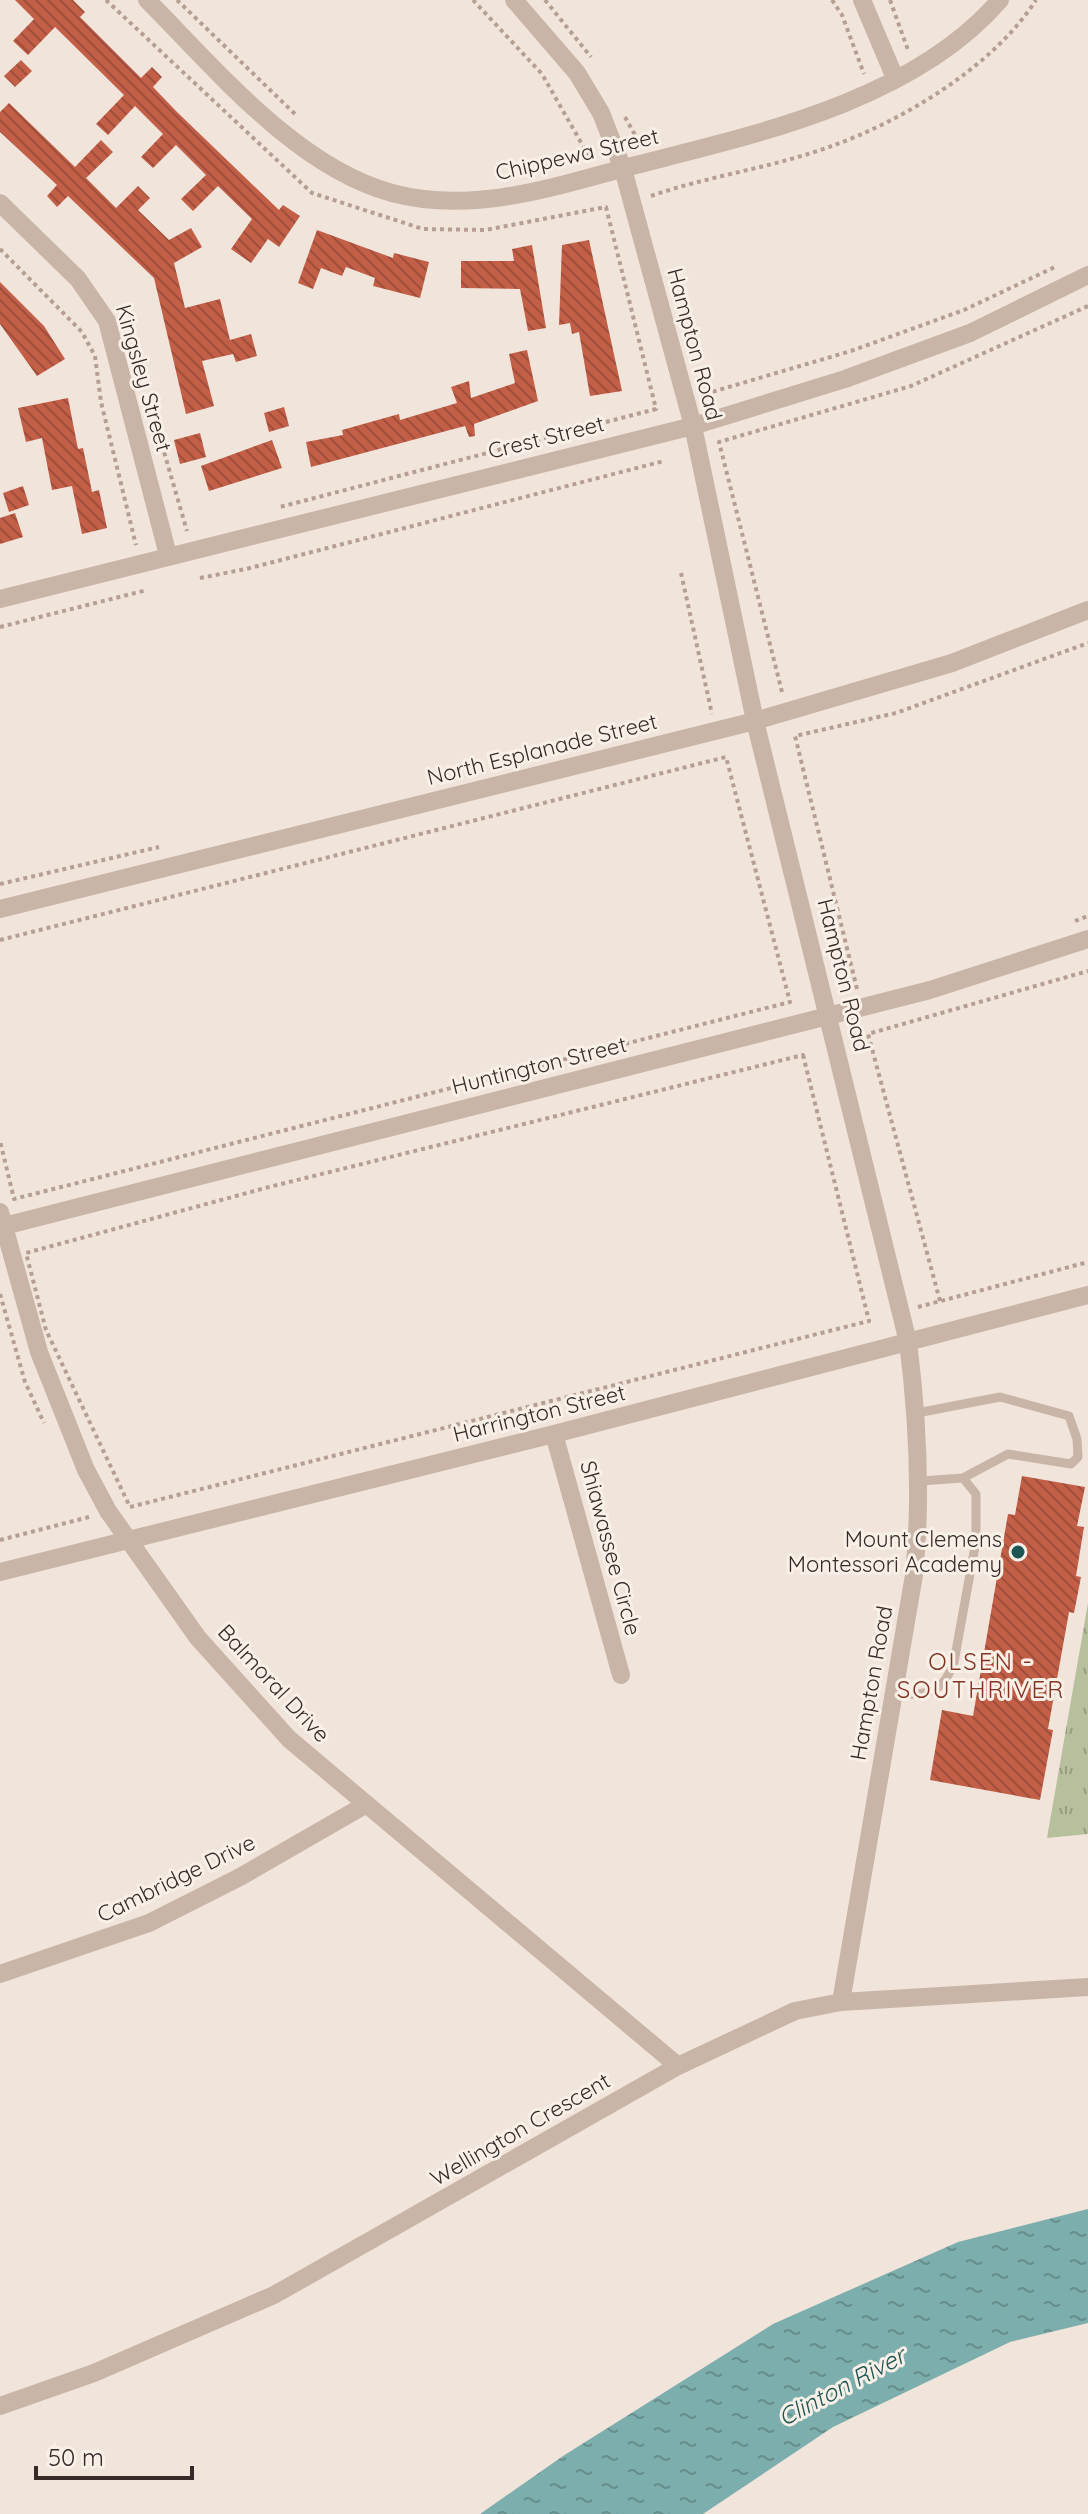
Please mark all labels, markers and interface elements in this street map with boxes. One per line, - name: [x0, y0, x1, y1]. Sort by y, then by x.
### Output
- street label: Chippewa Street: [493, 122, 661, 186]
- street label: Hampton Road: [661, 265, 729, 423]
- street label: Kingsley Street: [110, 301, 178, 455]
- street label: Crest Street: [485, 409, 607, 465]
- street label: North Esplanade Street: [424, 707, 660, 791]
- street label: Hampton Road: [811, 896, 877, 1054]
- street label: Huntington Street: [449, 1030, 629, 1100]
- street label: Harrington Street: [450, 1378, 628, 1448]
- street label: Shiawassee Circle: [574, 1457, 648, 1639]
- place label: Mount Clemens Montessori Academy: [788, 1525, 1002, 1578]
- marker: Mount Clemens Montessori Academy: [1009, 1543, 1027, 1561]
- street label: Hampton Road: [844, 1604, 898, 1762]
- street label: Balmoral Drive: [212, 1618, 336, 1748]
- district label: OLSEN - SOUTHRIVER: [897, 1646, 1065, 1704]
- street label: Cambridge Drive: [92, 1828, 260, 1928]
- street label: Wellington Crescent: [425, 2066, 615, 2192]
- water label: Clinton River: [773, 2339, 913, 2432]
- scale bar: [36, 2430, 192, 2480]
- text: 50 m: [48, 2442, 104, 2472]

